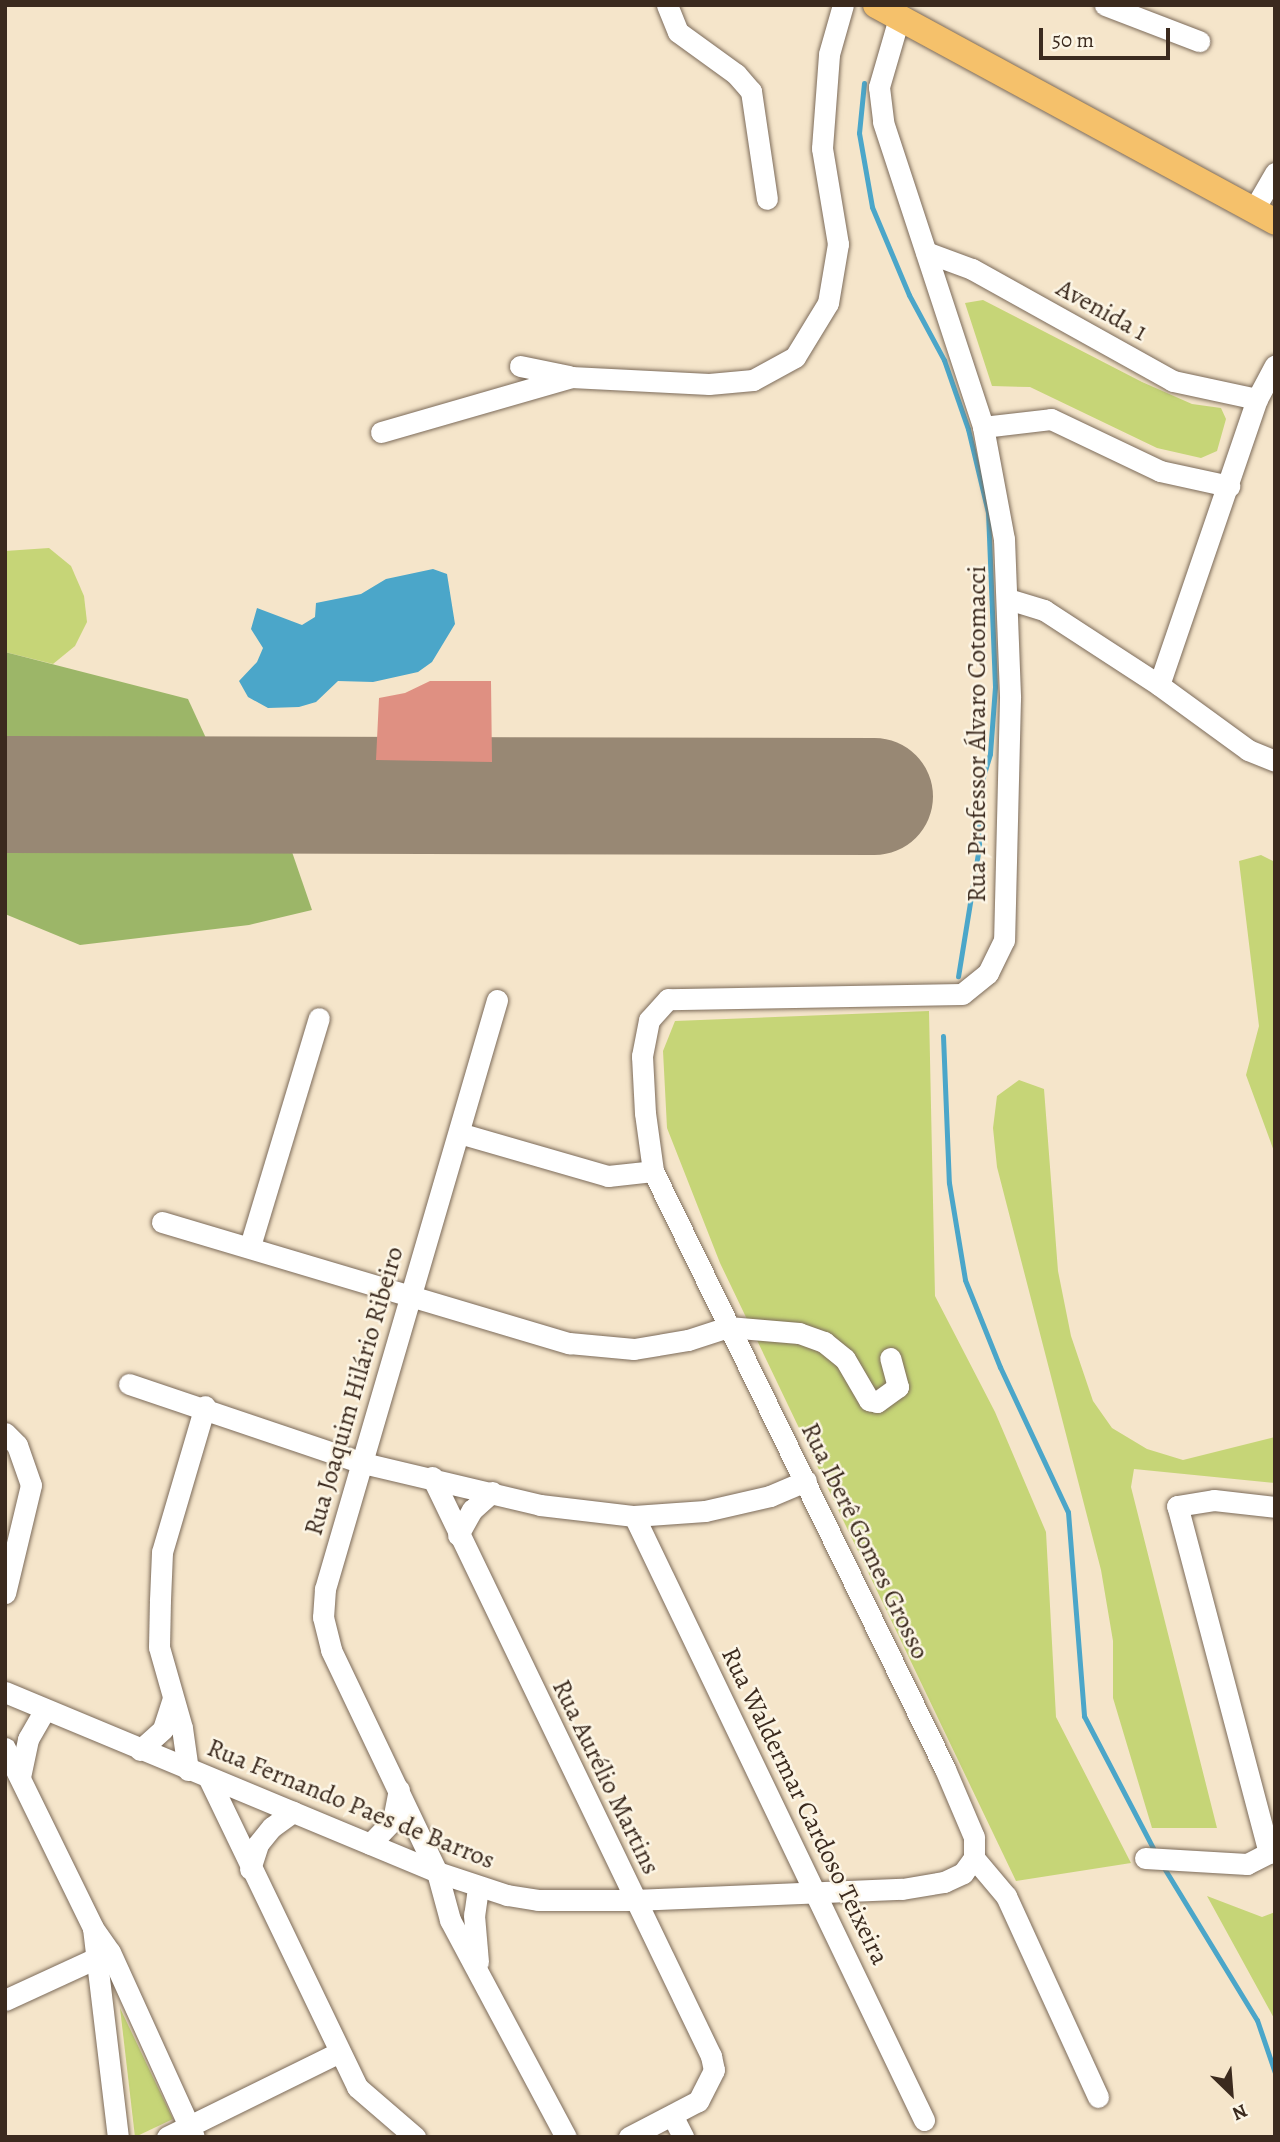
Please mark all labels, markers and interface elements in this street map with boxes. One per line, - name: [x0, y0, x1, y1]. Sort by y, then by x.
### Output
- scale bar: [1042, 14, 1173, 58]
- text: 50 m: [1052, 26, 1094, 54]
- street label: Avenida 1: [1051, 272, 1153, 348]
- street label: Rua Professor Álvaro Cotomacci: [961, 566, 993, 902]
- street label: Rua Joaquim Hilário Ribeiro: [298, 1243, 410, 1539]
- street label: Rua Iberê Gomes Grosso: [794, 1418, 936, 1664]
- street label: Rua Waldermar Cardoso Teixeira: [714, 1642, 896, 1970]
- street label: Rua Aurélio Martins: [545, 1675, 667, 1879]
- street label: Rua Fernando Paes de Barros: [203, 1732, 499, 1876]
- north arrow: [1196, 2058, 1266, 2128]
- text: N: [1228, 2097, 1252, 2127]

